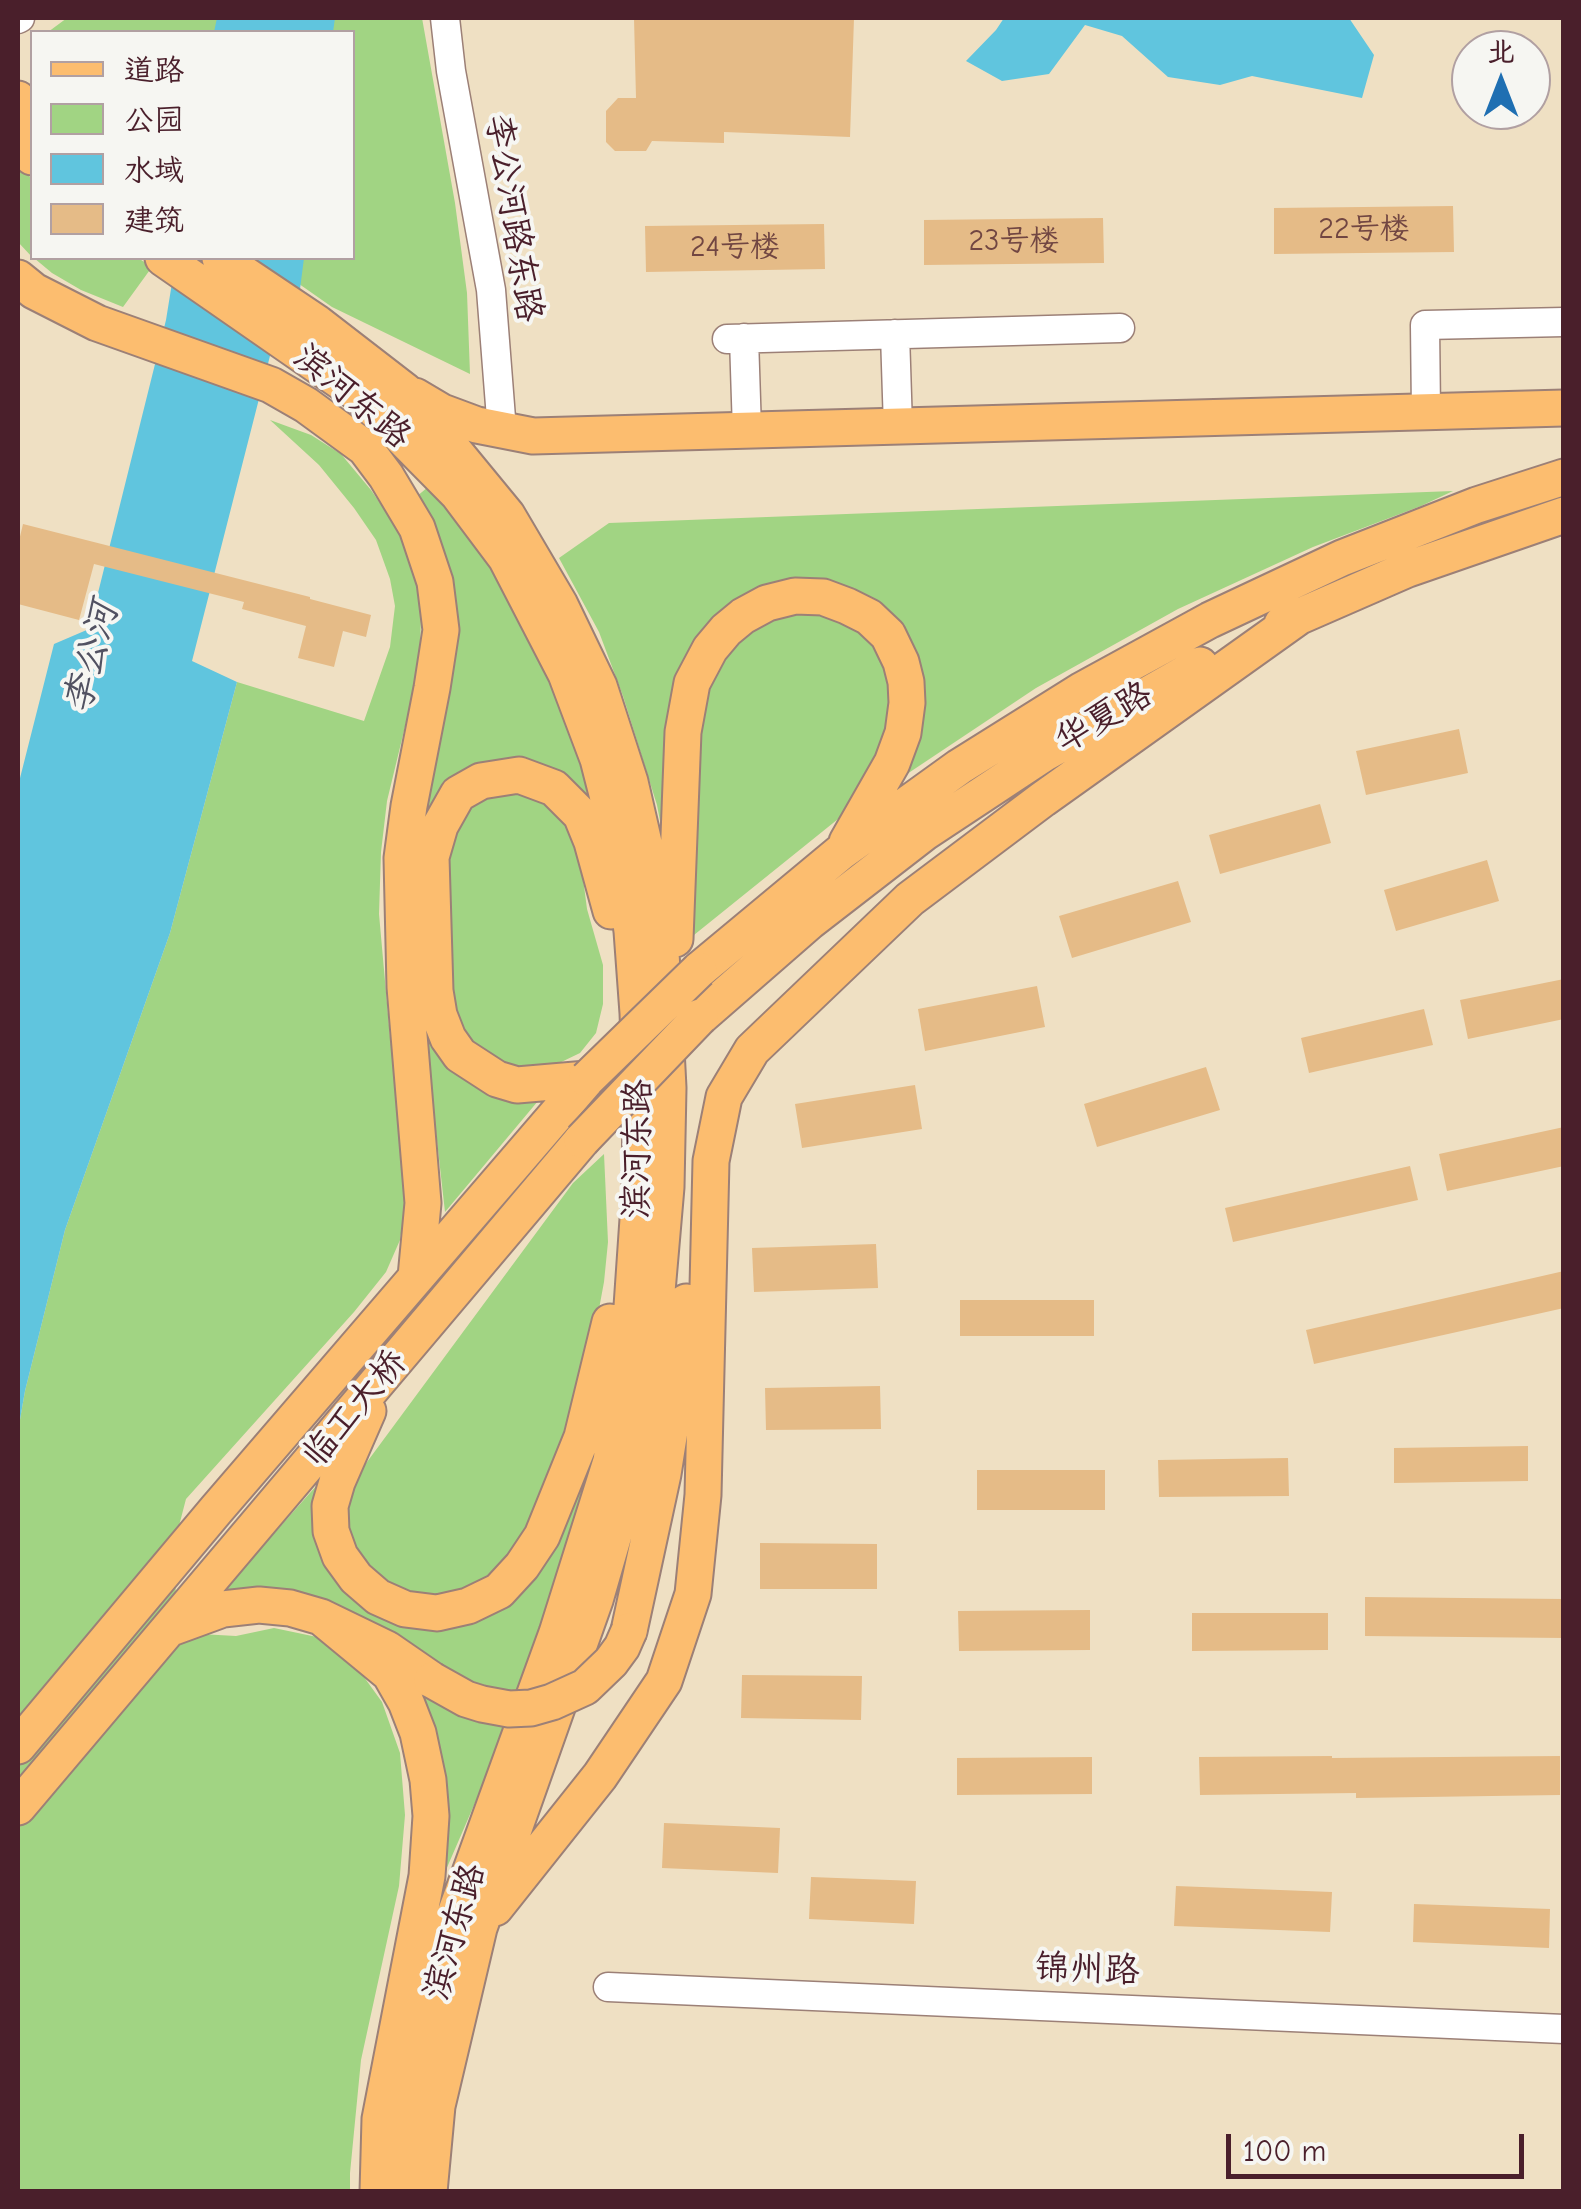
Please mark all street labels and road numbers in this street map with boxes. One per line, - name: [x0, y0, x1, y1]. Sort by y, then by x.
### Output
- street label: 李公河路东路: [476, 111, 550, 325]
- street label: 滨河东路: [285, 336, 419, 458]
- street label: 华夏路: [1048, 674, 1160, 762]
- street label: 滨河东路: [616, 1079, 660, 1219]
- street label: 临工大桥: [294, 1342, 416, 1476]
- street label: 滨河东路: [416, 1859, 494, 2005]
- street label: 锦州路: [1034, 1947, 1140, 1993]

